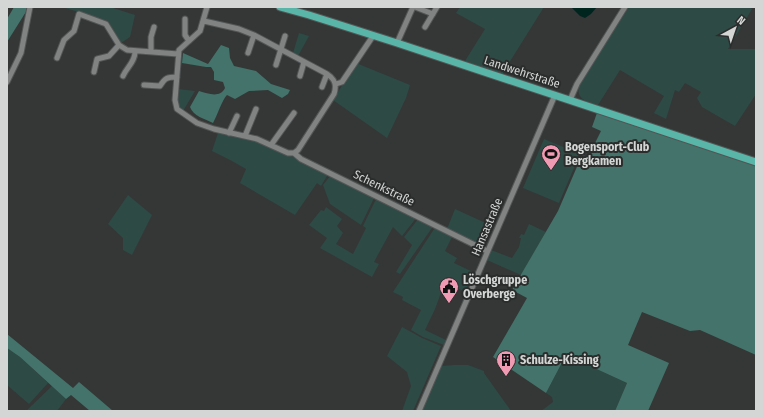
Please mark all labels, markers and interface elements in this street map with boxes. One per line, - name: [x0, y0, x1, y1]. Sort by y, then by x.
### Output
- north arrow: [715, 8, 755, 48]
- text: N: [734, 14, 748, 28]
- street label: Landwehrstraße: [482, 53, 562, 91]
- place label: Bogensport-Club Bergkamen: [565, 140, 650, 168]
- sports icon: Bogensport-Club Bergkamen: [540, 143, 562, 171]
- street label: Schenkstraße: [351, 167, 417, 209]
- street label: Hansastraße: [469, 196, 505, 258]
- place label: Löschgruppe Overberge: [463, 273, 527, 301]
- public building icon: Löschgruppe Overberge: [438, 276, 460, 304]
- building icon: Schulze-Kissing: [495, 349, 517, 377]
- place label: Schulze-Kissing: [520, 353, 599, 367]

